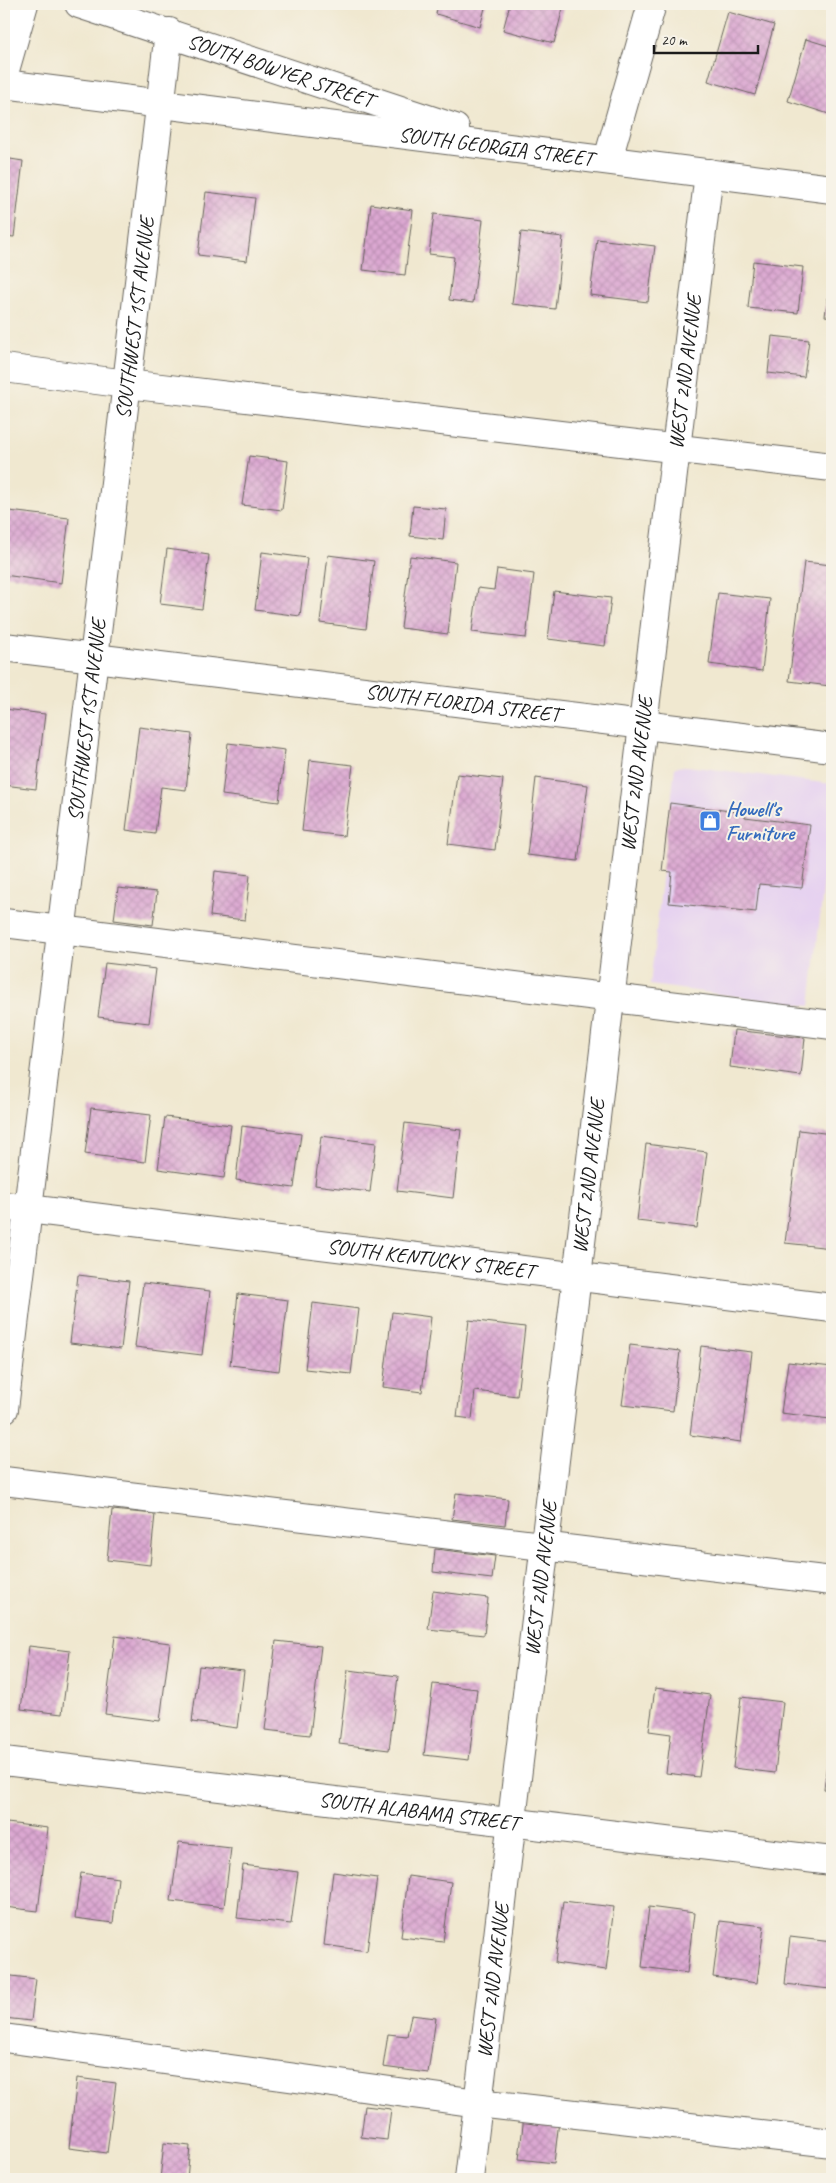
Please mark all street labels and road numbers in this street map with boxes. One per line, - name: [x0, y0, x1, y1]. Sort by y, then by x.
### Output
- street label: SOUTH BOWYER STREET: [184, 28, 382, 115]
- street label: SOUTH GEORGIA STREET: [397, 121, 599, 172]
- street label: SOUTHWEST 1ST AVENUE: [110, 213, 160, 420]
- street label: WEST 2ND AVENUE: [663, 290, 707, 450]
- street label: SOUTHWEST 1ST AVENUE: [62, 615, 112, 822]
- street label: SOUTH FLORIDA STREET: [364, 678, 567, 728]
- street label: WEST 2ND AVENUE: [614, 693, 659, 852]
- street label: WEST 2ND AVENUE: [566, 1095, 611, 1255]
- street label: SOUTH KENTUCKY STREET: [326, 1233, 540, 1285]
- street label: WEST 2ND AVENUE: [518, 1497, 563, 1657]
- street label: SOUTH ALABAMA STREET: [318, 1786, 525, 1837]
- street label: WEST 2ND AVENUE: [471, 1899, 515, 2059]

